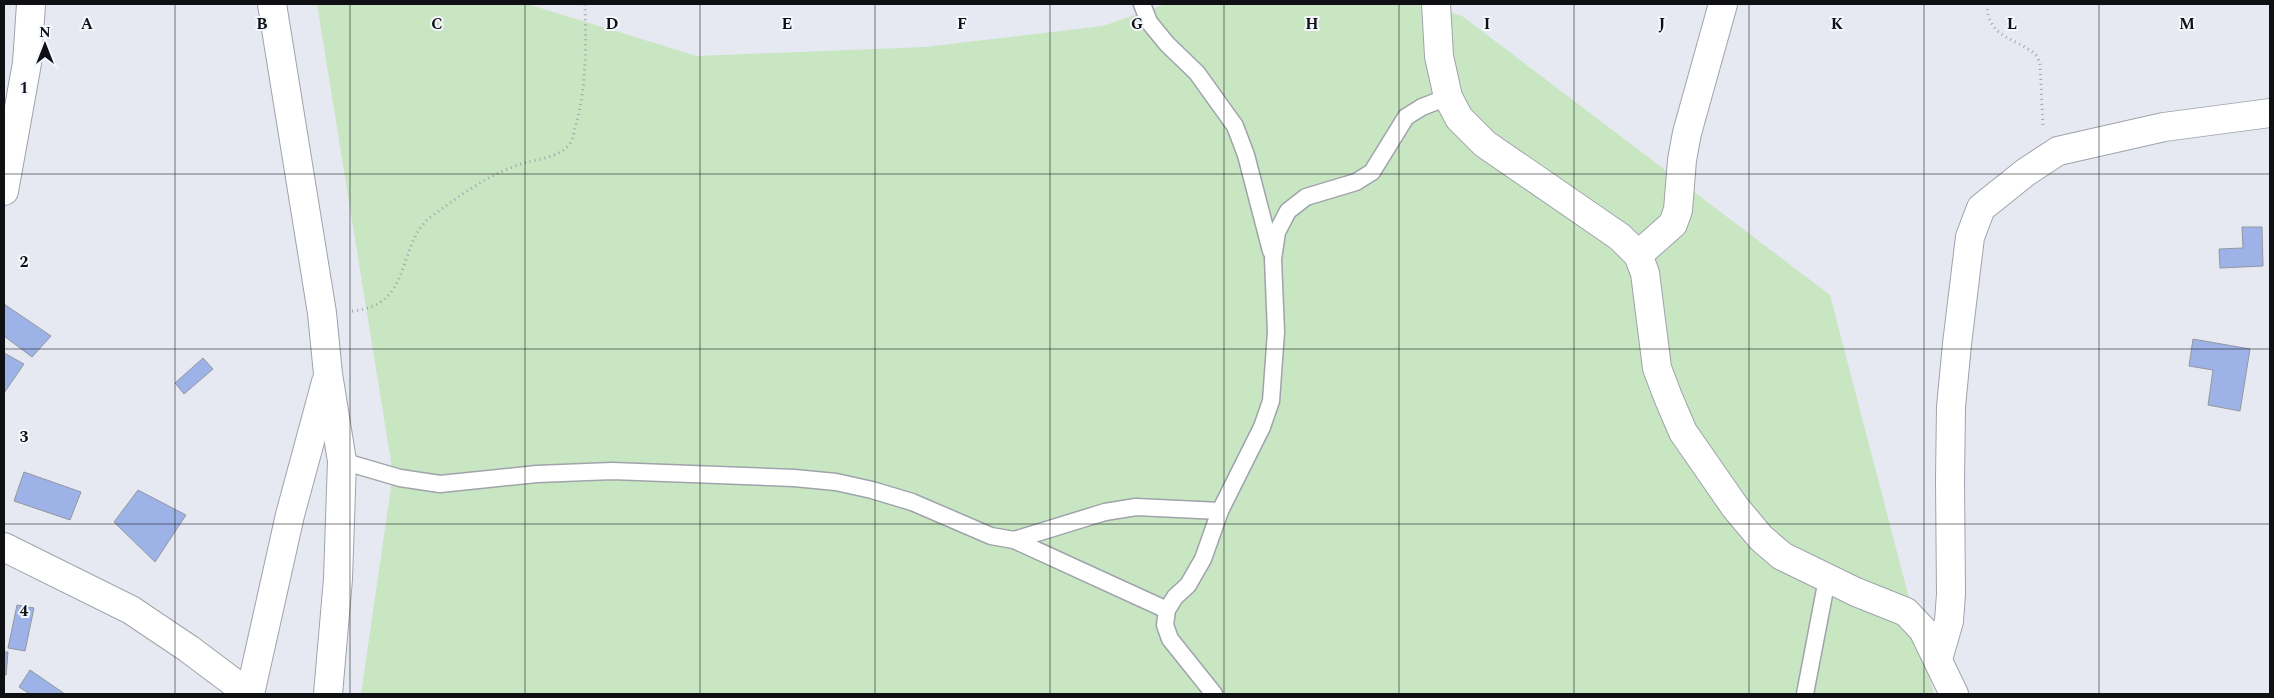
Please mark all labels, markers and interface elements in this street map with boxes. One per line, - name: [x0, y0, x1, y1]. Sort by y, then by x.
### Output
- text: A: [81, 12, 94, 36]
- text: B: [256, 12, 268, 36]
- text: C: [431, 12, 443, 36]
- text: D: [606, 12, 619, 36]
- text: E: [782, 12, 792, 36]
- text: F: [957, 12, 967, 36]
- text: G: [1131, 12, 1143, 36]
- text: H: [1305, 12, 1319, 36]
- text: I: [1484, 12, 1490, 36]
- text: J: [1659, 12, 1666, 36]
- text: K: [1831, 12, 1844, 36]
- text: L: [2007, 12, 2017, 36]
- text: M: [2179, 12, 2195, 36]
- north arrow: [20, 20, 70, 70]
- text: N: [39, 22, 51, 43]
- text: 1: [20, 76, 28, 100]
- text: 2: [20, 250, 29, 274]
- text: 3: [20, 425, 29, 449]
- text: 4: [20, 599, 29, 623]

